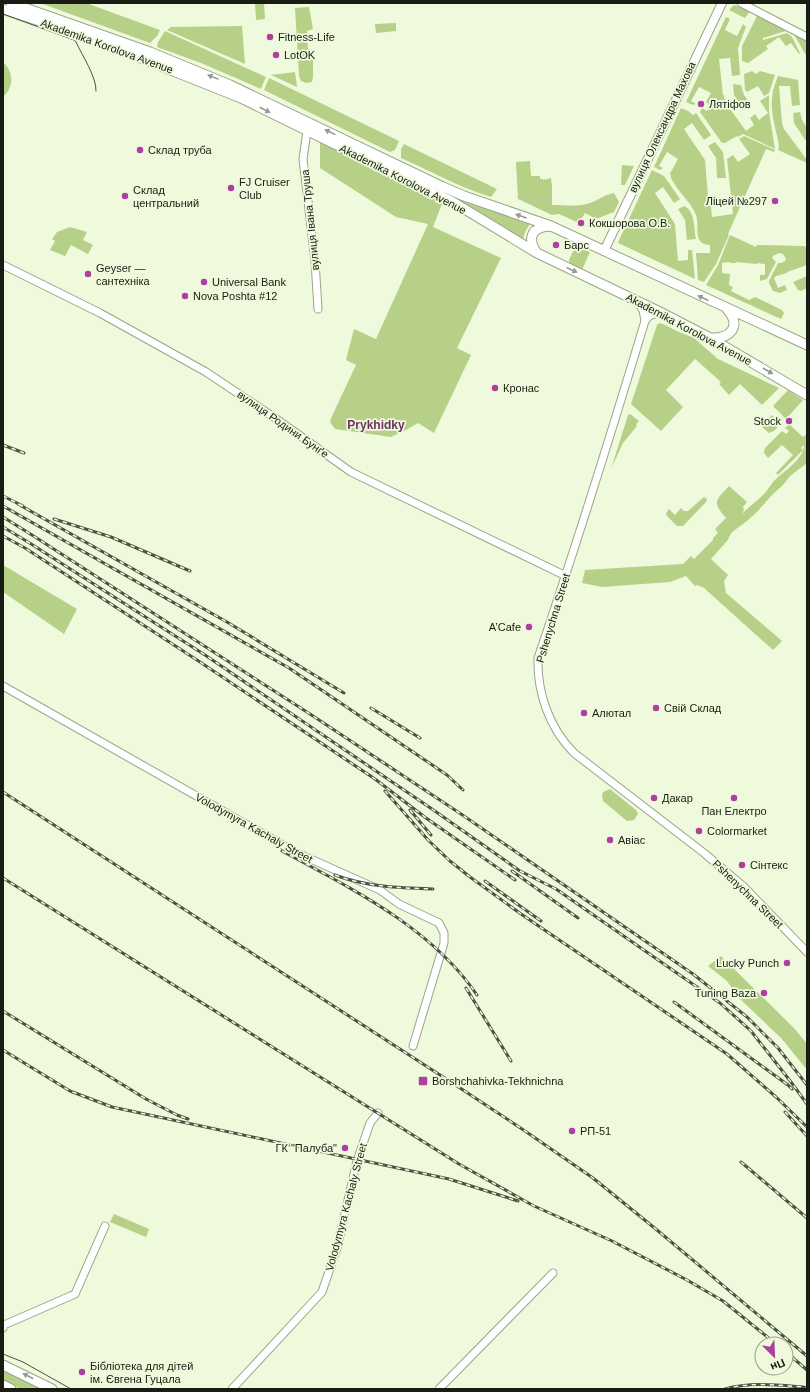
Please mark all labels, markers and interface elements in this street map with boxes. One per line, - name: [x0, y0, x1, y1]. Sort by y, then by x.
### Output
- street label: Akademika Korolova Avenue: [39, 16, 175, 76]
- place label: Fitness-Life: [278, 31, 335, 43]
- marker: Fitness-Life: [265, 32, 275, 42]
- place label: LotOK: [284, 49, 316, 61]
- marker: LotOK: [271, 50, 281, 60]
- street label: вулиця Олександра Махова: [626, 59, 698, 194]
- one-way arrow: [206, 74, 218, 80]
- place label: Лятіфов: [709, 98, 751, 110]
- marker: Лятіфов: [696, 99, 706, 109]
- one-way arrow: [259, 107, 271, 113]
- one-way arrow: [325, 129, 336, 136]
- street label: Akademika Korolova Avenue: [338, 142, 468, 216]
- place label: Склад труба: [148, 144, 213, 156]
- marker: Склад труба: [135, 145, 145, 155]
- street label: вулиця Івана Труша: [299, 168, 321, 271]
- place label: FJ Cruiser Club: [239, 176, 290, 201]
- marker: FJ Cruiser Club: [226, 183, 236, 193]
- place label: Склад центральний: [133, 184, 199, 209]
- marker: Склад центральний: [120, 191, 130, 201]
- place label: Ліцей №297: [706, 195, 767, 207]
- marker: Ліцей №297: [770, 196, 780, 206]
- one-way arrow: [515, 213, 527, 219]
- place label: Кокшорова О.В.: [589, 217, 670, 229]
- marker: Кокшорова О.В.: [576, 218, 586, 228]
- place label: Барс: [564, 239, 589, 251]
- marker: Барс: [551, 240, 561, 250]
- place label: Geyser — сантехніка: [96, 262, 151, 287]
- one-way arrow: [566, 267, 577, 273]
- marker: Geyser — сантехніка: [83, 269, 93, 279]
- place label: Universal Bank: [212, 276, 286, 288]
- marker: Universal Bank: [199, 277, 209, 287]
- place label: Nova Poshta #12: [193, 290, 277, 302]
- marker: Nova Poshta #12: [180, 291, 190, 301]
- street label: Akademika Korolova Avenue: [624, 291, 754, 367]
- one-way arrow: [697, 295, 709, 301]
- one-way arrow: [762, 368, 774, 375]
- place label: Кронас: [503, 382, 540, 394]
- marker: Кронас: [490, 383, 500, 393]
- street label: вулиця Родини Бунґе: [235, 388, 331, 460]
- place label: Stock: [753, 415, 781, 427]
- marker: Stock: [784, 416, 794, 426]
- district label: Prykhidky: [347, 418, 405, 432]
- street label: Pshenychna Street: [534, 572, 572, 664]
- place label: A’Cafe: [489, 621, 521, 633]
- marker: A’Cafe: [524, 622, 534, 632]
- place label: Свій Склад: [664, 702, 722, 714]
- marker: Свій Склад: [651, 703, 661, 713]
- place label: Алютал: [592, 707, 631, 719]
- marker: Алютал: [579, 708, 589, 718]
- street label: Volodymyra Kachaly Street: [193, 791, 315, 865]
- place label: Дакар: [662, 792, 693, 804]
- marker: Дакар: [649, 793, 659, 803]
- marker: Пан Електро: [729, 793, 739, 803]
- place label: Пан Електро: [701, 805, 767, 817]
- place label: Colormarket: [707, 825, 767, 837]
- marker: Colormarket: [694, 826, 704, 836]
- place label: Авіас: [618, 834, 646, 846]
- marker: Авіас: [605, 835, 615, 845]
- street label: Pshenychna Street: [710, 857, 786, 931]
- place label: Сінтекс: [750, 859, 788, 871]
- marker: Сінтекс: [737, 860, 747, 870]
- place label: Lucky Punch: [716, 957, 779, 969]
- marker: Lucky Punch: [782, 958, 792, 968]
- place label: Tuning Baza: [695, 987, 757, 999]
- marker: Tuning Baza: [759, 988, 769, 998]
- marker: Borshchahivka-Tekhnichna: [417, 1075, 429, 1087]
- place label: Borshchahivka-Tekhnichna: [432, 1075, 564, 1087]
- place label: РП-51: [580, 1125, 611, 1137]
- marker: РП-51: [567, 1126, 577, 1136]
- place label: ГК "Палуба": [276, 1142, 337, 1154]
- street label: Volodymyra Kachaly Street: [323, 1142, 369, 1272]
- marker: ГК "Палуба": [340, 1143, 350, 1153]
- north arrow: [754, 1336, 794, 1376]
- text: Пн: [769, 1357, 787, 1374]
- place label: Бібліотека для дітей ім. Євгена Гуцала: [90, 1360, 193, 1385]
- marker: Бібліотека для дітей ім. Євгена Гуцала: [77, 1367, 87, 1377]
- one-way arrow: [22, 1373, 33, 1380]

